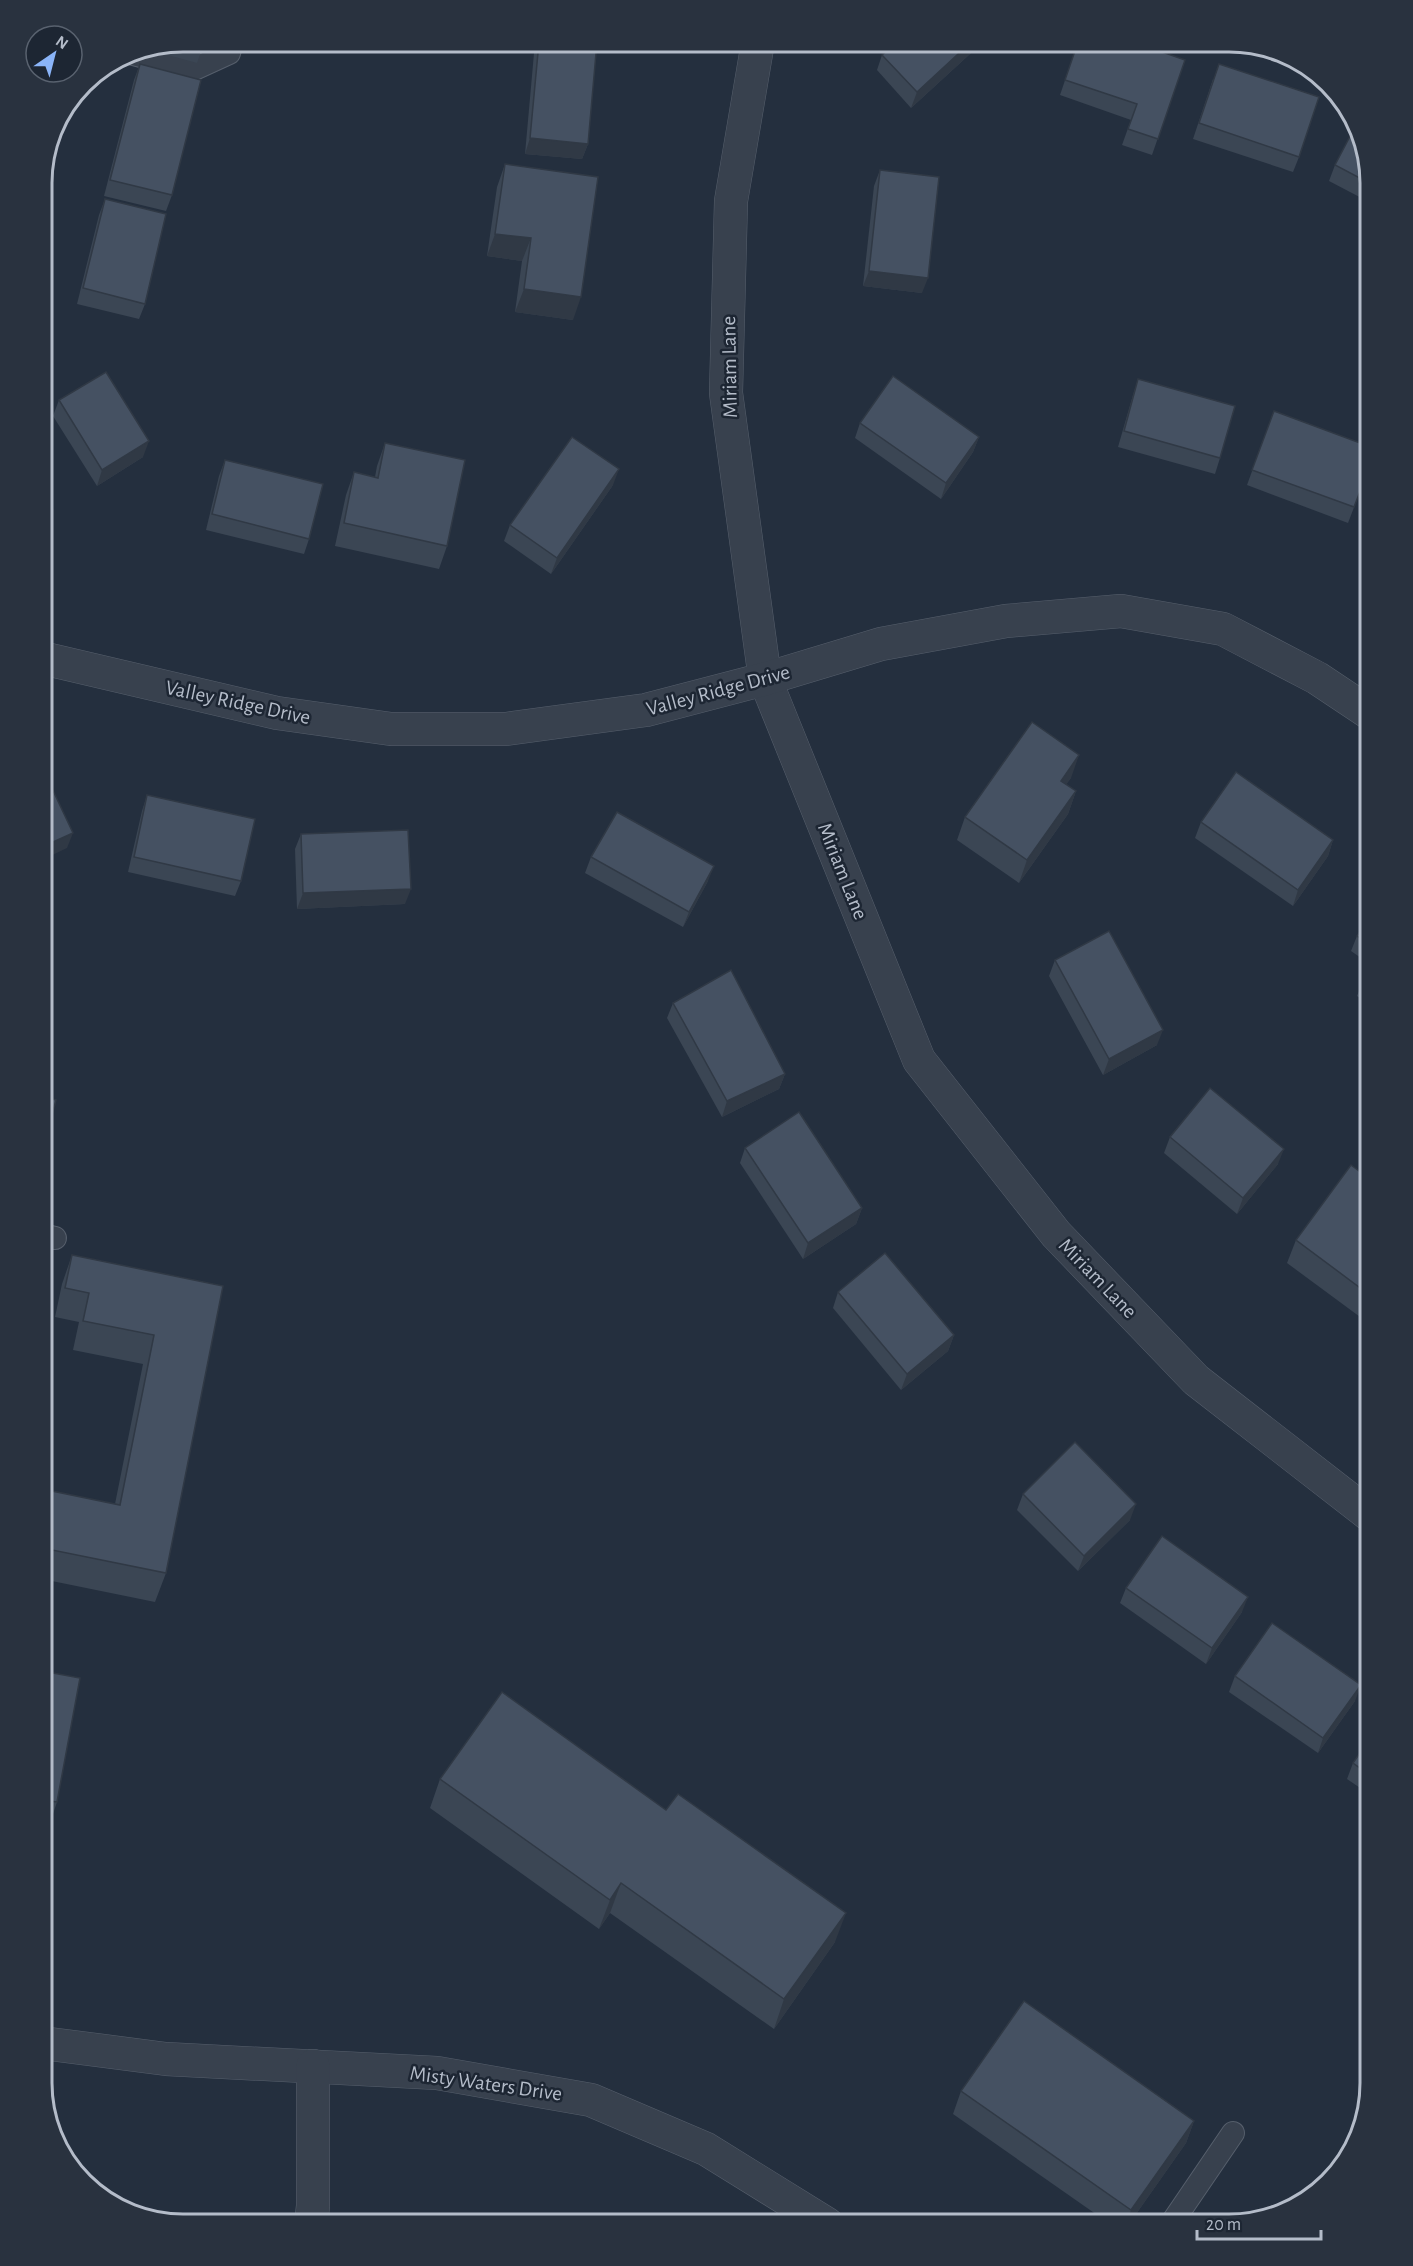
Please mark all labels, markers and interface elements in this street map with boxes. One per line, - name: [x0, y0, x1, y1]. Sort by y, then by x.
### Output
- north arrow: [24, 24, 84, 84]
- text: N: [53, 33, 71, 52]
- street label: Miriam Lane: [718, 316, 741, 418]
- street label: Valley Ridge Drive: [644, 661, 792, 720]
- street label: Valley Ridge Drive: [164, 677, 312, 728]
- street label: Miriam Lane: [814, 820, 871, 922]
- street label: Miriam Lane: [1055, 1234, 1141, 1322]
- street label: Misty Waters Drive: [408, 2062, 563, 2105]
- scale bar: [1197, 2203, 1322, 2241]
- text: 20 m: [1206, 2216, 1241, 2234]

